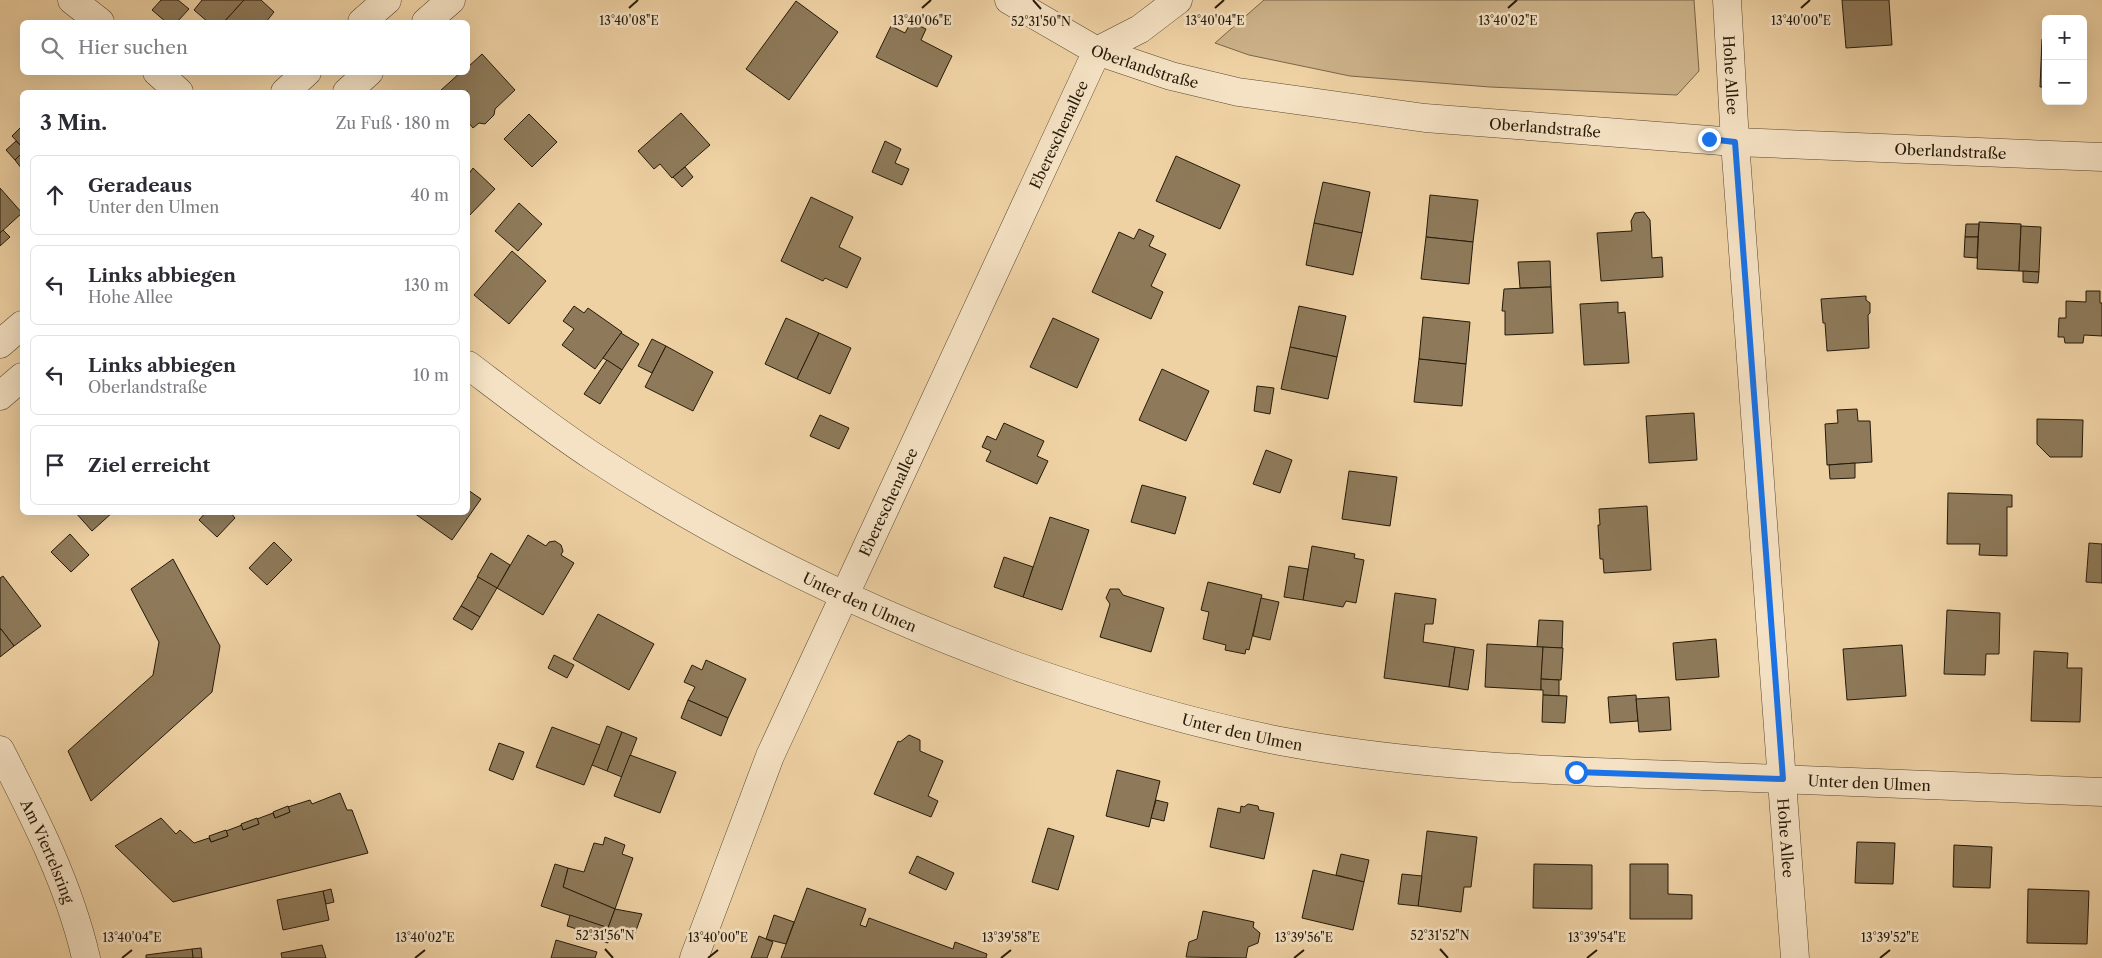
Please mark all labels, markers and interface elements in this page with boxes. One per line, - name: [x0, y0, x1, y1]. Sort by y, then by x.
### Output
- text: 13°40'08"E: [599, 13, 659, 28]
- text: 13°40'06"E: [892, 13, 952, 28]
- text: 13°40'04"E: [1185, 13, 1245, 28]
- text: 13°40'02"E: [1478, 13, 1538, 28]
- text: 13°40'00"E: [1771, 13, 1831, 28]
- text: 52°31'50"N: [1011, 14, 1071, 29]
- map controls: [2042, 15, 2087, 105]
- button: +: [2042, 15, 2087, 60]
- search box: [20, 20, 470, 75]
- icon: search: [38, 34, 66, 62]
- street label: Hohe Allee: [1719, 35, 1743, 115]
- text: Hier suchen: [78, 36, 188, 59]
- street label: Oberlandstraße: [1089, 40, 1201, 92]
- button: −: [2042, 60, 2087, 105]
- street label: Ebereschenallee: [1025, 77, 1092, 192]
- text: 3 Min.: [40, 110, 107, 135]
- text: Zu Fuß · 180 m: [336, 113, 450, 133]
- street label: Oberlandstraße: [1489, 114, 1602, 141]
- route end: [1698, 128, 1721, 151]
- street label: Oberlandstraße: [1894, 139, 2007, 163]
- text: Geradeaus: [88, 174, 192, 197]
- icon: ahead: [41, 181, 69, 209]
- text: 40 m: [410, 185, 449, 205]
- text: Unter den Ulmen: [88, 197, 219, 217]
- text: Links abbiegen: [88, 264, 236, 287]
- icon: left: [41, 271, 69, 299]
- text: 130 m: [404, 275, 449, 295]
- text: Hohe Allee: [88, 287, 173, 307]
- text: Links abbiegen: [88, 354, 236, 377]
- icon: left: [41, 361, 69, 389]
- text: 10 m: [413, 365, 449, 385]
- text: Oberlandstraße: [88, 377, 207, 397]
- street label: Ebereschenallee: [855, 444, 921, 559]
- icon: arrive: [41, 451, 69, 479]
- text: Ziel erreicht: [88, 454, 210, 477]
- street label: Unter den Ulmen: [800, 568, 920, 636]
- street label: Unter den Ulmen: [1180, 709, 1305, 754]
- route start: [1565, 761, 1588, 784]
- street label: Unter den Ulmen: [1807, 771, 1932, 795]
- street label: Am Viertelsring: [16, 795, 79, 906]
- street label: Hohe Allee: [1774, 797, 1799, 878]
- text: 52°31'56"N: [575, 928, 635, 943]
- text: 52°31'52"N: [1410, 928, 1470, 943]
- text: 13°40'04"E: [102, 930, 162, 945]
- text: 13°40'02"E: [395, 930, 455, 945]
- text: 13°40'00"E: [688, 930, 748, 945]
- text: 13°39'58"E: [982, 930, 1040, 945]
- text: 13°39'56"E: [1275, 930, 1333, 945]
- text: 13°39'54"E: [1568, 930, 1626, 945]
- text: 13°39'52"E: [1861, 930, 1919, 945]

